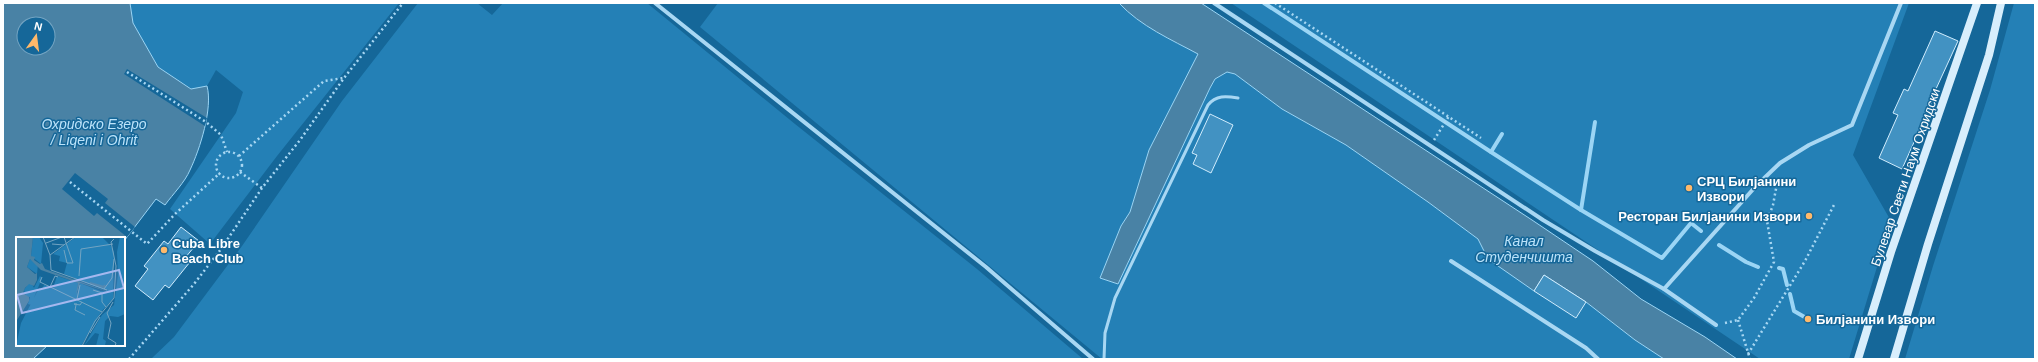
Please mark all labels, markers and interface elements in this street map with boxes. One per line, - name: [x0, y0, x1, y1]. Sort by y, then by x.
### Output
- north arrow: [16, 16, 56, 56]
- text: N: [33, 20, 44, 33]
- street label: Булевар Свети Наум Охридски: [1868, 86, 1943, 268]
- water label: Охридско Езеро / Liqeni i Ohrit: [41, 116, 147, 148]
- place label: СРЦ Билјанини Извори: [1697, 174, 1796, 204]
- marker: СРЦ Билјанини Извори: [1684, 183, 1694, 193]
- place label: Ресторан Билјанини Извори: [1618, 209, 1801, 224]
- marker: Ресторан Билјанини Извори: [1804, 211, 1814, 221]
- water label: Канал Студенчишта: [1475, 233, 1573, 265]
- place label: Cuba Libre Beach Club: [172, 236, 244, 266]
- inset map: [16, 237, 125, 346]
- marker: Cuba Libre Beach Club: [159, 245, 169, 255]
- place label: Билјанини Извори: [1816, 312, 1935, 327]
- marker: Билјанини Извори: [1803, 314, 1813, 324]

